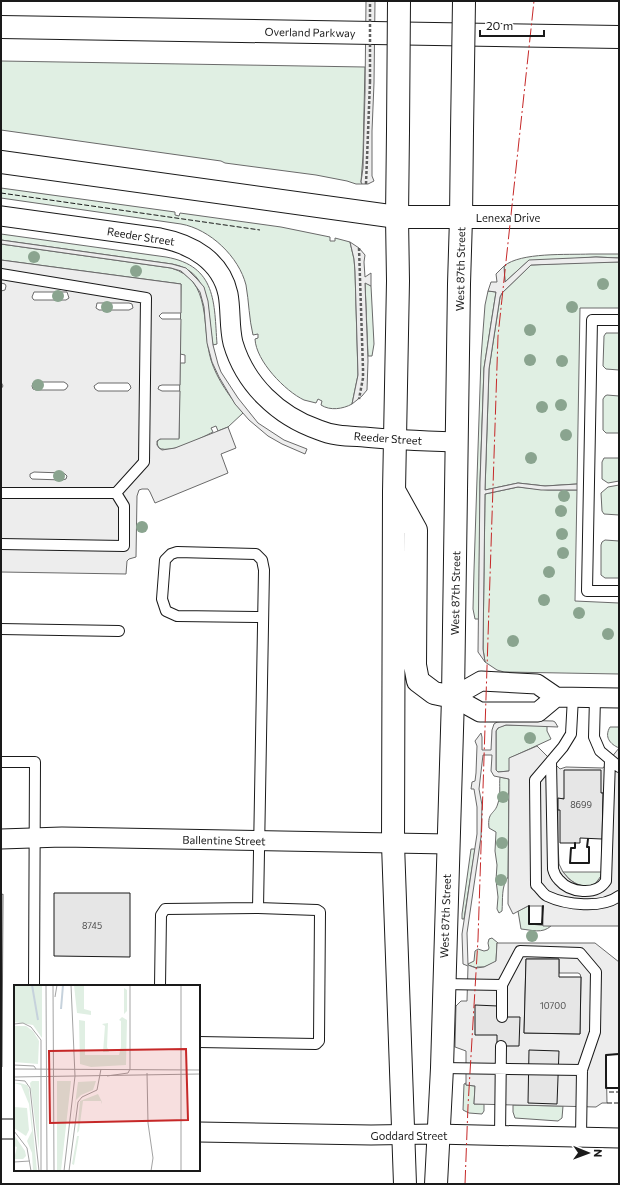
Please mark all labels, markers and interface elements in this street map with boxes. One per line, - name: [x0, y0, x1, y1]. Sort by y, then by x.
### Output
- scale bar: [480, 12, 544, 38]
- text: 20 m: [486, 18, 513, 32]
- street label: Overland Parkway: [264, 25, 356, 39]
- street label: Lenexa Drive: [476, 211, 540, 224]
- street label: Reeder Street: [106, 224, 176, 248]
- street label: West 87th Street: [453, 226, 467, 311]
- street label: Reeder Street: [353, 429, 423, 447]
- street label: West 87th Street: [448, 550, 462, 635]
- house number: 8699: [570, 799, 592, 810]
- street label: Ballentine Street: [182, 833, 266, 847]
- street label: West 87th Street: [437, 873, 453, 958]
- house number: 8745: [82, 920, 102, 931]
- inset map: [14, 985, 200, 1171]
- house number: 10700: [540, 1000, 566, 1011]
- street label: Goddard Street: [371, 1129, 448, 1142]
- north arrow: [568, 1133, 608, 1173]
- text: N: [592, 1149, 605, 1157]

